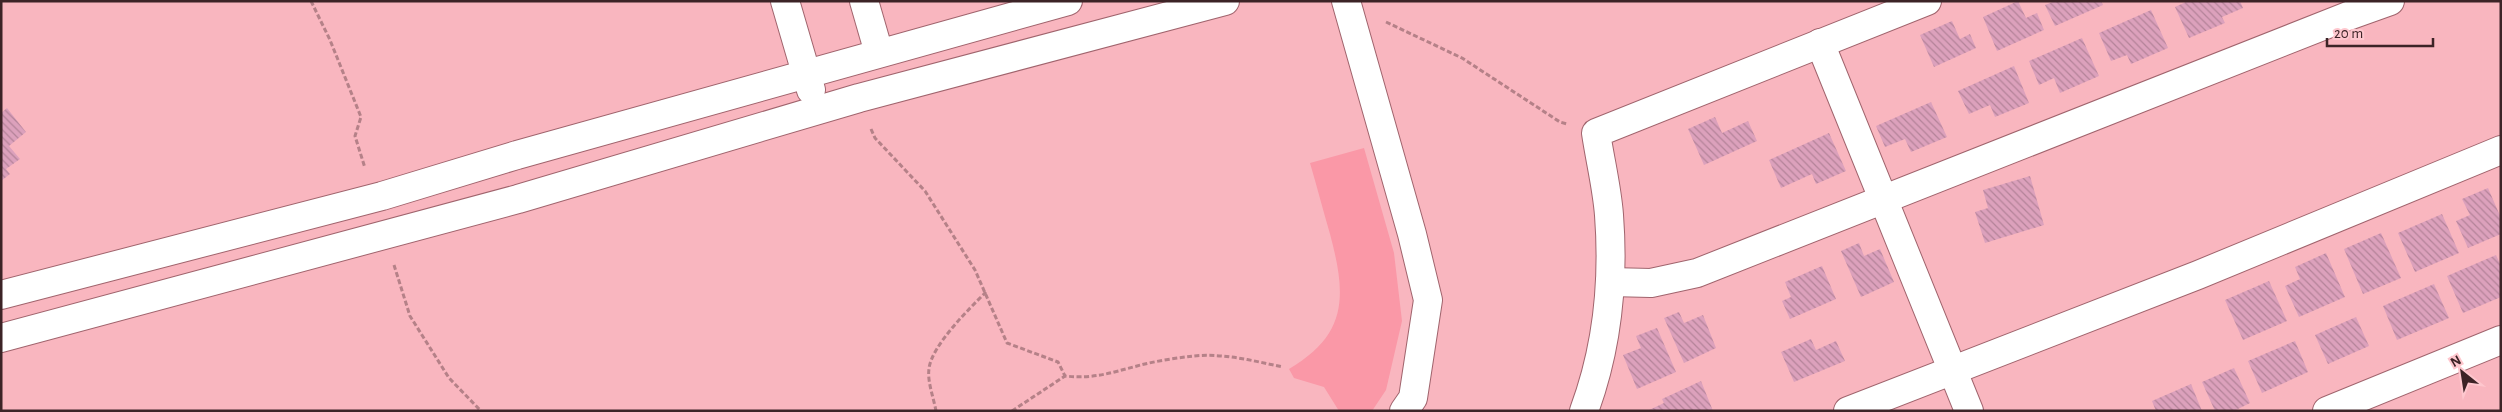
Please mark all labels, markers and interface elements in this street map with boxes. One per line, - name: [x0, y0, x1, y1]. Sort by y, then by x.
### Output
- scale bar: [2327, 15, 2433, 47]
- text: 20 m: [2334, 26, 2363, 41]
- north arrow: [2437, 347, 2487, 397]
- text: N: [2448, 353, 2464, 370]

